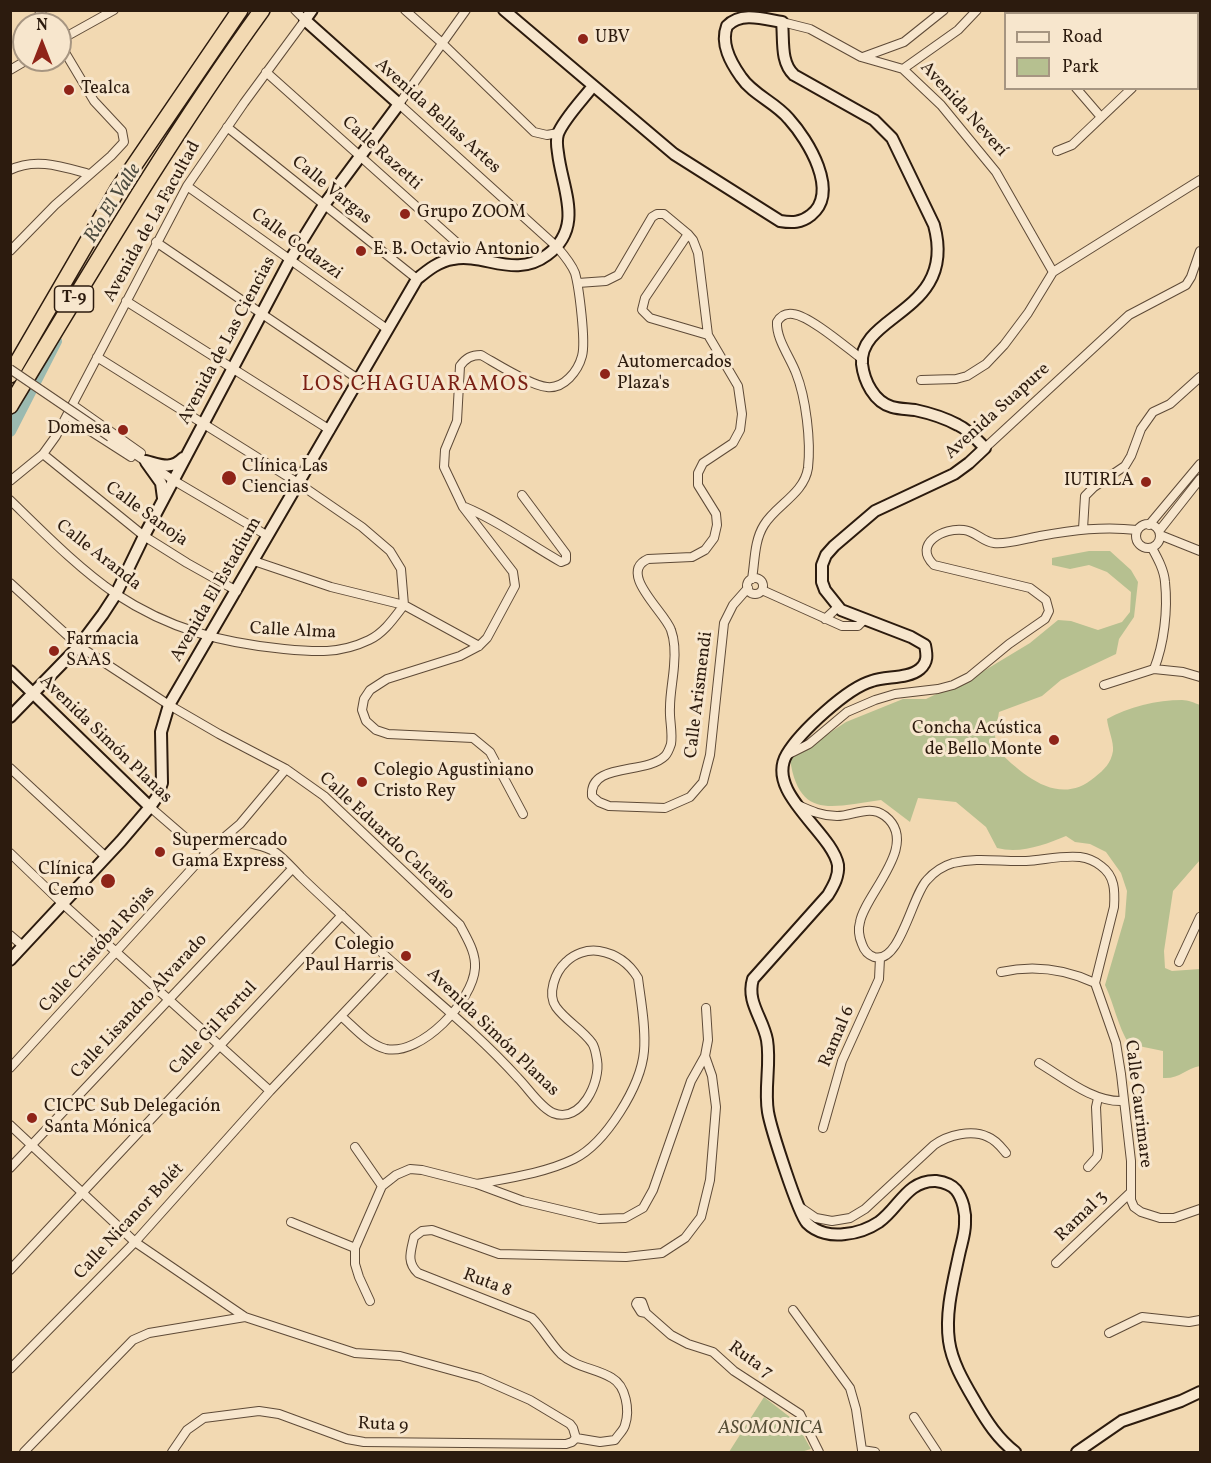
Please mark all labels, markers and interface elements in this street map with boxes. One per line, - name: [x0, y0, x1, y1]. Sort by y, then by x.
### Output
- north arrow: [12, 12, 72, 72]
- legend: [1004, 12, 1199, 90]
- text: N: [36, 15, 48, 37]
- text: Road: [1062, 25, 1103, 50]
- place label: UBV: [595, 28, 630, 50]
- marker: UBV: [576, 32, 590, 46]
- street label: Avenida Bellas Artes: [370, 55, 504, 179]
- text: Park: [1062, 55, 1099, 80]
- street label: Avenida Neverí: [915, 58, 1011, 162]
- place label: Tealca: [81, 79, 130, 101]
- marker: Tealca: [62, 83, 76, 97]
- street label: Calle Razetti: [336, 112, 426, 196]
- street label: Avenida de La Facultad: [100, 138, 206, 306]
- street label: Calle Vargas: [287, 152, 375, 230]
- water label: Río El Valle: [80, 160, 148, 248]
- place label: Grupo ZOOM: [417, 203, 526, 225]
- street label: Calle Codazzi: [246, 205, 346, 285]
- marker: Grupo ZOOM: [398, 207, 412, 221]
- place label: E. B. Octavio Antonio: [373, 240, 540, 262]
- marker: E. B. Octavio Antonio: [354, 244, 368, 258]
- street label: Avenida de Las Ciencias: [174, 253, 282, 429]
- road number: T-9: [54, 286, 94, 312]
- place label: Automercados Plaza's: [617, 353, 732, 395]
- street label: Avenida Suapure: [941, 359, 1055, 465]
- marker: Automercados Plaza's: [598, 367, 612, 381]
- district label: LOS CHAGUARAMOS: [302, 373, 530, 399]
- place label: Domesa: [47, 419, 111, 441]
- marker: Domesa: [116, 423, 130, 437]
- place label: Clínica Las Ciencias: [242, 457, 328, 500]
- marker: Clínica Las Ciencias: [220, 469, 238, 487]
- place label: IUTIRLA: [1064, 471, 1134, 493]
- marker: IUTIRLA: [1139, 475, 1153, 489]
- street label: Calle Sanoja: [100, 478, 192, 552]
- street label: Avenida El Estadium: [167, 514, 267, 666]
- street label: Calle Aranda: [51, 516, 145, 596]
- street label: Calle Alma: [249, 619, 337, 645]
- place label: Farmacia SAAS: [66, 630, 139, 672]
- street label: Calle Arismendi: [681, 630, 719, 760]
- marker: Farmacia SAAS: [47, 644, 61, 658]
- street label: Avenida Simón Planas: [34, 671, 176, 809]
- place label: Concha Acústica de Bello Monte: [912, 719, 1042, 762]
- marker: Concha Acústica de Bello Monte: [1047, 733, 1061, 747]
- place label: Colegio Agustiniano Cristo Rey: [374, 761, 534, 804]
- street label: Calle Eduardo Calcaño: [314, 768, 458, 906]
- marker: Colegio Agustiniano Cristo Rey: [355, 775, 369, 789]
- place label: Supermercado Gama Express: [172, 831, 287, 874]
- marker: Supermercado Gama Express: [153, 845, 167, 859]
- place label: Clínica Cemo: [38, 860, 94, 902]
- marker: Clínica Cemo: [99, 872, 117, 890]
- street label: Calle Cristóbal Rojas: [36, 882, 160, 1018]
- street label: Calle Lisandro Alvarado: [67, 930, 213, 1084]
- place label: Colegio Paul Harris: [305, 935, 394, 978]
- marker: Colegio Paul Harris: [399, 949, 413, 963]
- street label: Avenida Simón Planas: [421, 964, 563, 1102]
- street label: Calle Gil Fortul: [165, 978, 263, 1080]
- street label: Ramal 6: [816, 1003, 860, 1071]
- street label: Calle Caurimare: [1118, 1039, 1156, 1169]
- place label: CICPC Sub Delegación Santa Mónica: [44, 1097, 221, 1140]
- marker: CICPC Sub Delegación Santa Mónica: [25, 1111, 39, 1125]
- street label: Calle Nicanor Bolét: [70, 1159, 190, 1285]
- street label: Ramal 3: [1051, 1187, 1113, 1247]
- street label: Ruta 8: [460, 1265, 514, 1303]
- street label: Ruta 7: [723, 1338, 777, 1384]
- street label: Ruta 9: [357, 1414, 409, 1438]
- park label: ASOMONICA: [718, 1419, 824, 1441]

